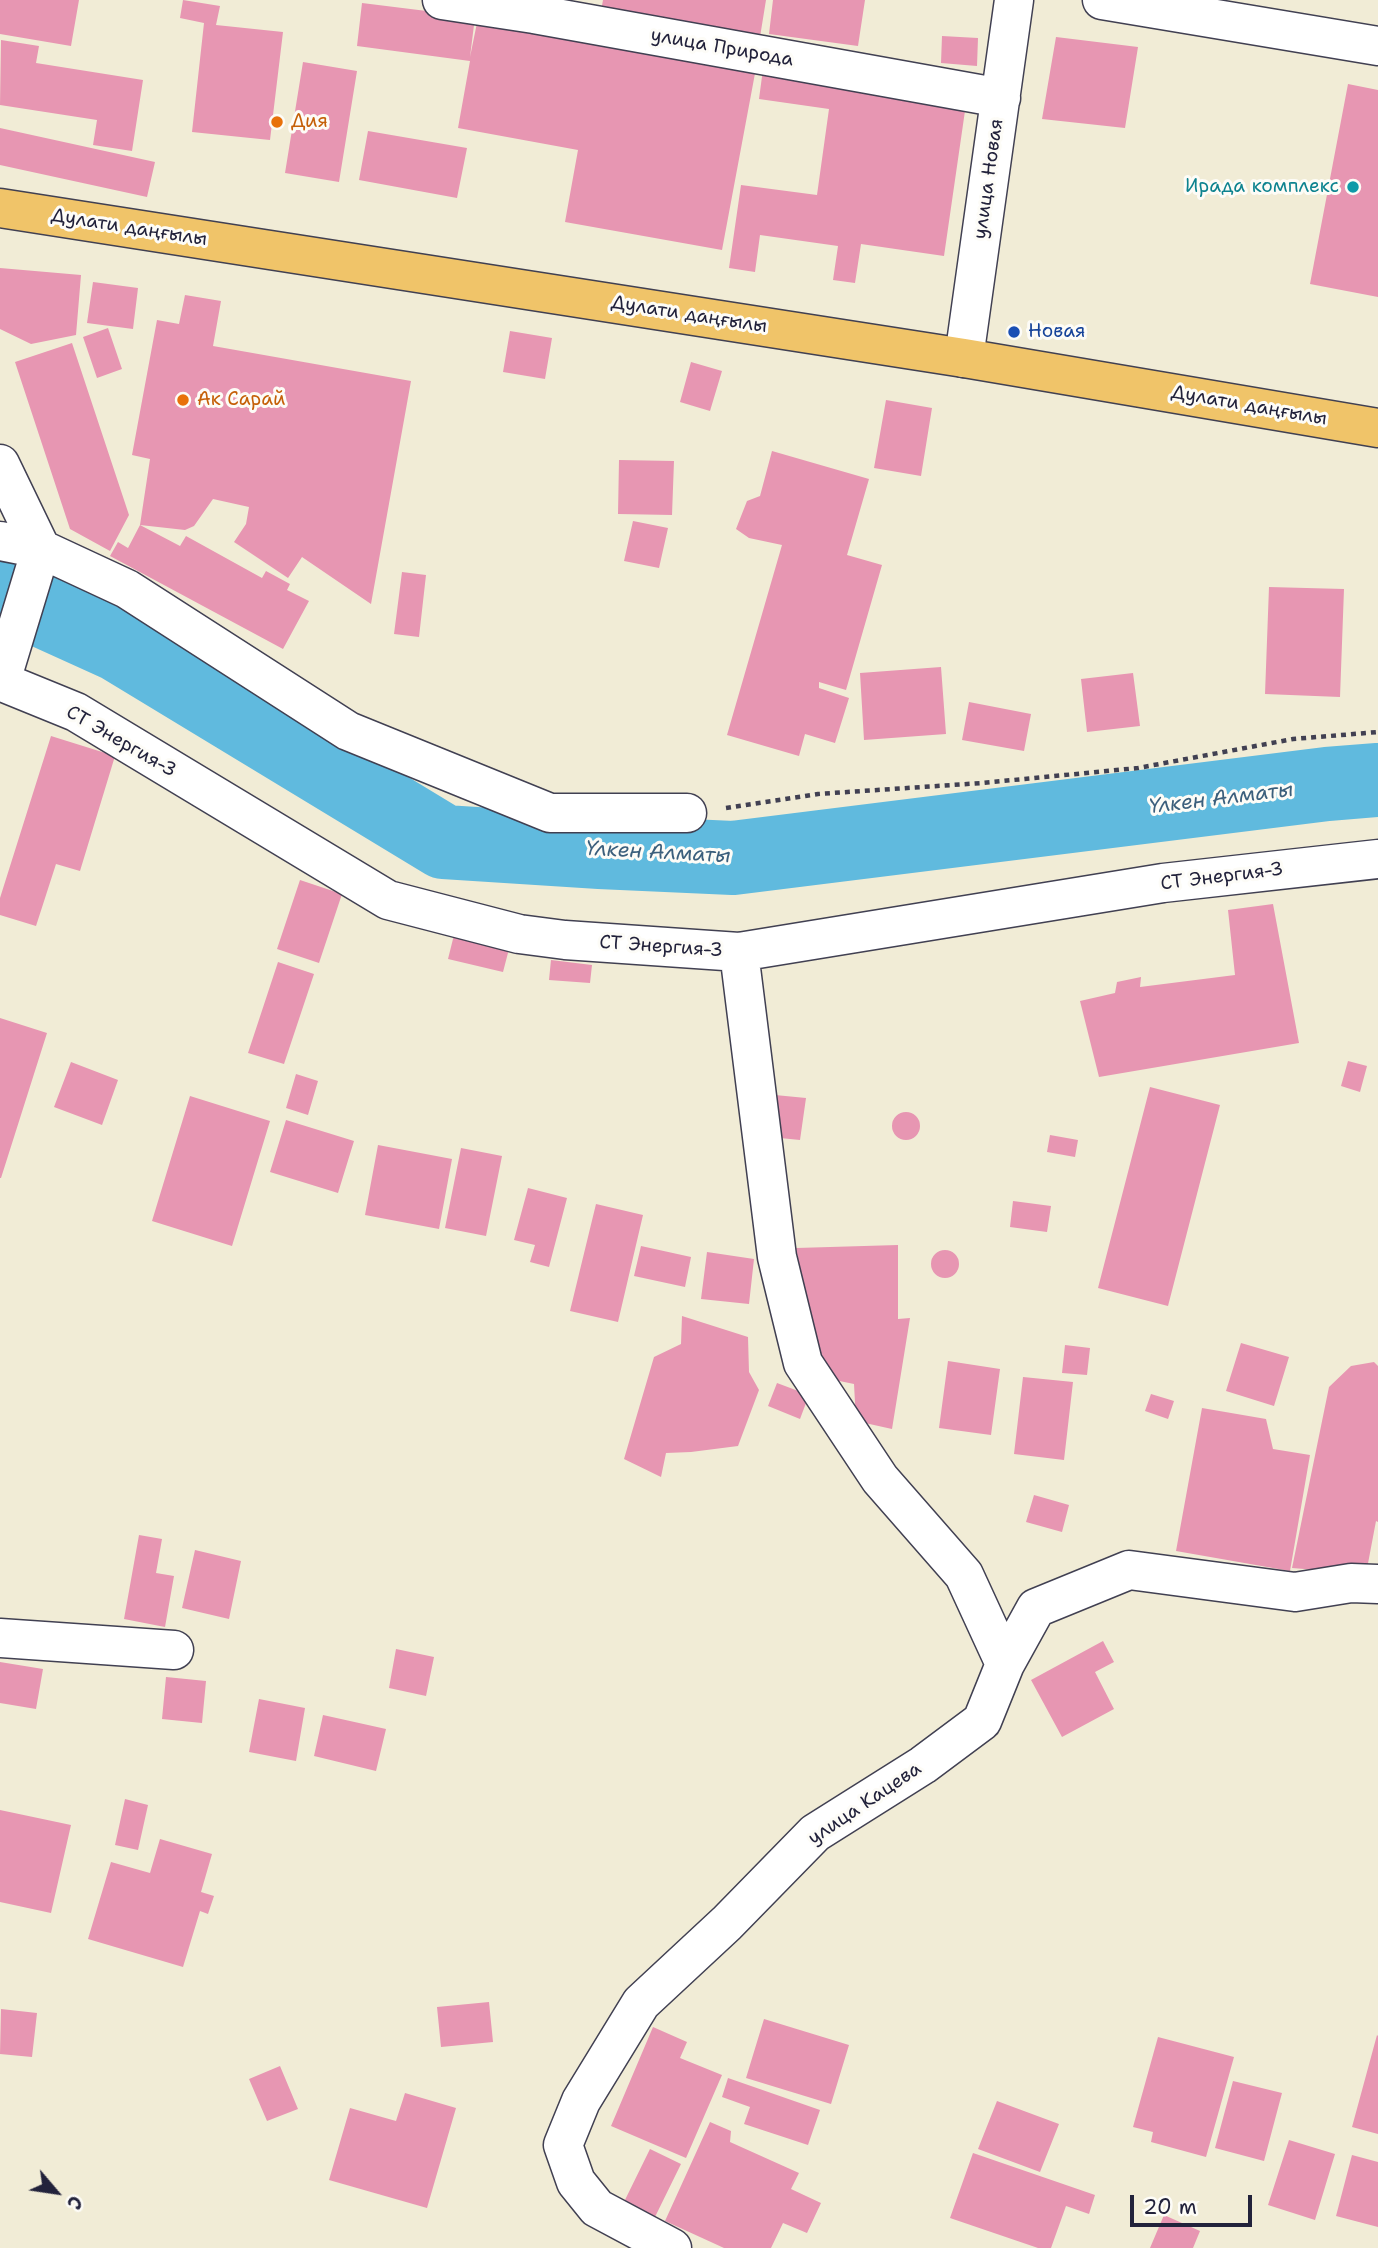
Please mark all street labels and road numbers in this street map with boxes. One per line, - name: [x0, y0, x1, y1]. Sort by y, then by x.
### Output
- street label: улица Природа: [649, 24, 795, 72]
- street label: улица Новая: [969, 117, 1009, 241]
- street label: Дулати даңғылы: [49, 204, 209, 252]
- street label: Дулати даңғылы: [609, 291, 769, 339]
- street label: Дулати даңғылы: [1169, 381, 1329, 431]
- street label: СТ Энергия-3: [62, 701, 180, 783]
- street label: СТ Энергия-3: [1159, 858, 1285, 896]
- street label: СТ Энергия-3: [598, 931, 724, 963]
- street label: улица Кацева: [804, 1758, 926, 1850]

